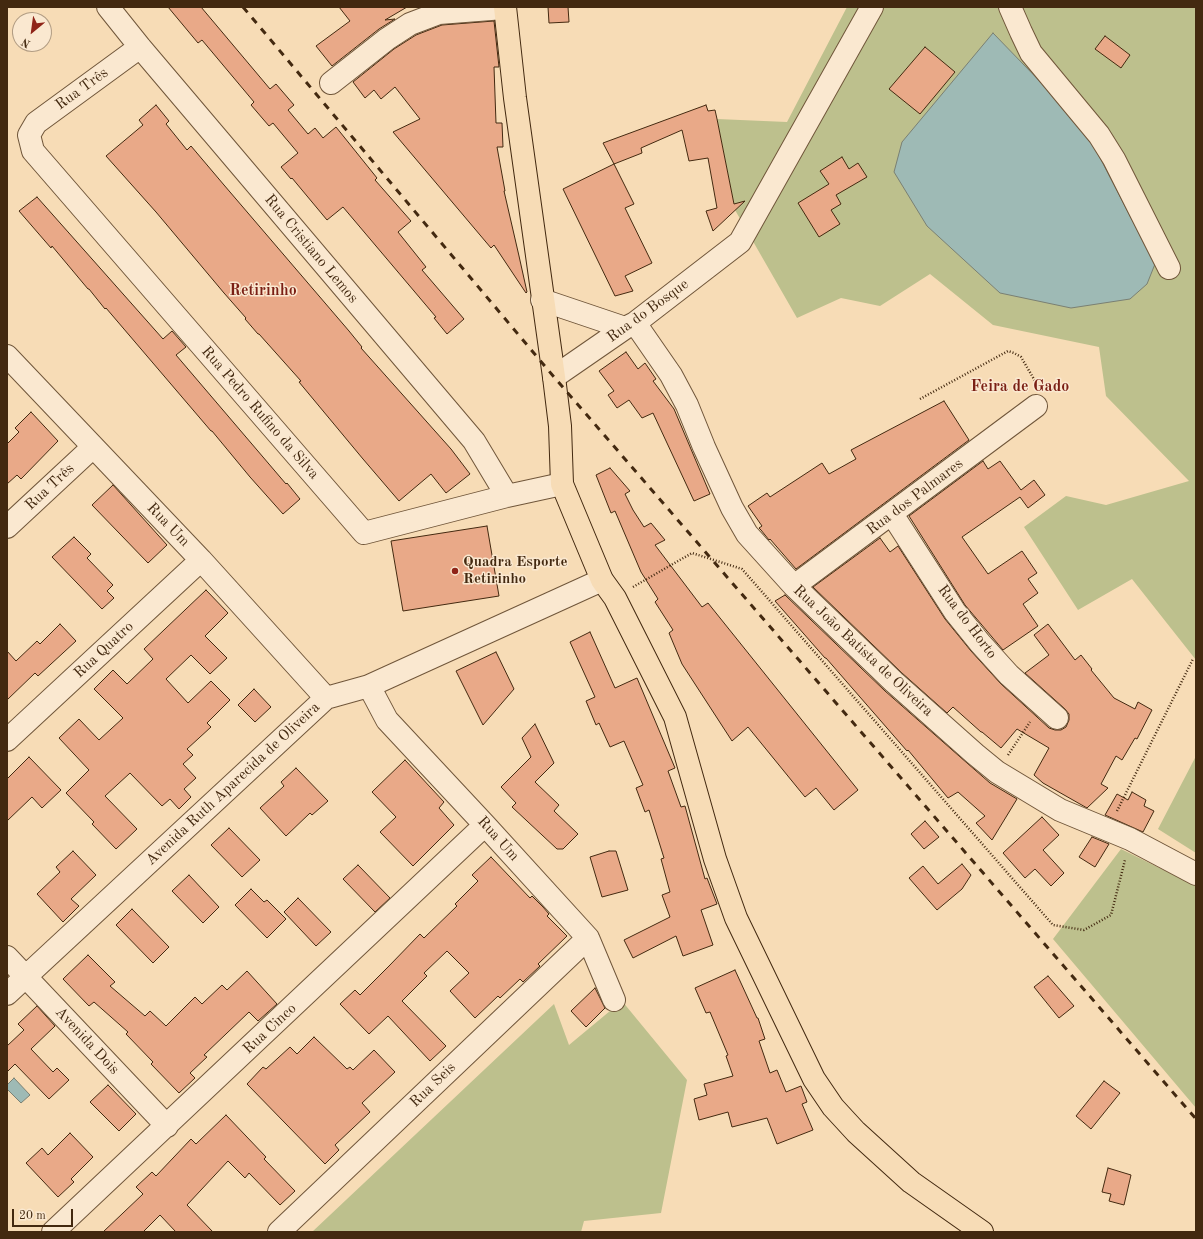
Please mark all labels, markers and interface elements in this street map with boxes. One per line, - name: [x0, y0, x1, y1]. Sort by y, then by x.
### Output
- north arrow: [12, 12, 52, 52]
- text: N: [20, 35, 33, 49]
- street label: Rua Três: [52, 64, 112, 114]
- street label: Rua Cristiano Lemos: [260, 191, 362, 307]
- street label: Rua do Bosque: [604, 275, 692, 347]
- district label: Retirinho: [229, 281, 297, 301]
- street label: Rua Pedro Rufino da Silva: [197, 343, 323, 483]
- district label: Feira de Gado: [971, 377, 1069, 397]
- street label: Rua dos Palmares: [863, 455, 967, 539]
- street label: Rua Três: [22, 460, 78, 514]
- street label: Rua Um: [143, 499, 193, 551]
- place label: Quadra Esporte Retirinho: [463, 553, 568, 588]
- marker: Quadra Esporte Retirinho: [450, 566, 460, 576]
- street label: Rua João Batista de Oliveira: [789, 581, 937, 721]
- street label: Rua do Horto: [933, 581, 1001, 663]
- street label: Rua Quatro: [70, 618, 138, 682]
- street label: Avenida Ruth Aparecida de Oliveira: [142, 698, 324, 870]
- street label: Rua Um: [473, 813, 523, 865]
- street label: Rua Cinco: [240, 1000, 300, 1058]
- street label: Avenida Dois: [51, 1003, 123, 1079]
- street label: Rua Seis: [406, 1059, 460, 1111]
- scale bar: [14, 1201, 75, 1227]
- text: 20 m: [19, 1210, 46, 1222]

